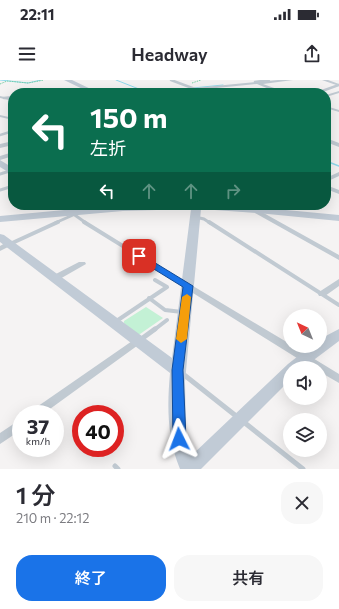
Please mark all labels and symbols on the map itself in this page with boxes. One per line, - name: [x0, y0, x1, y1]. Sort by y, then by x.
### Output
- pin: [122, 239, 156, 273]
- north arrow: [283, 309, 327, 353]
- speed limit sign: 40: [72, 405, 124, 457]
- position arrow: [158, 418, 200, 460]

